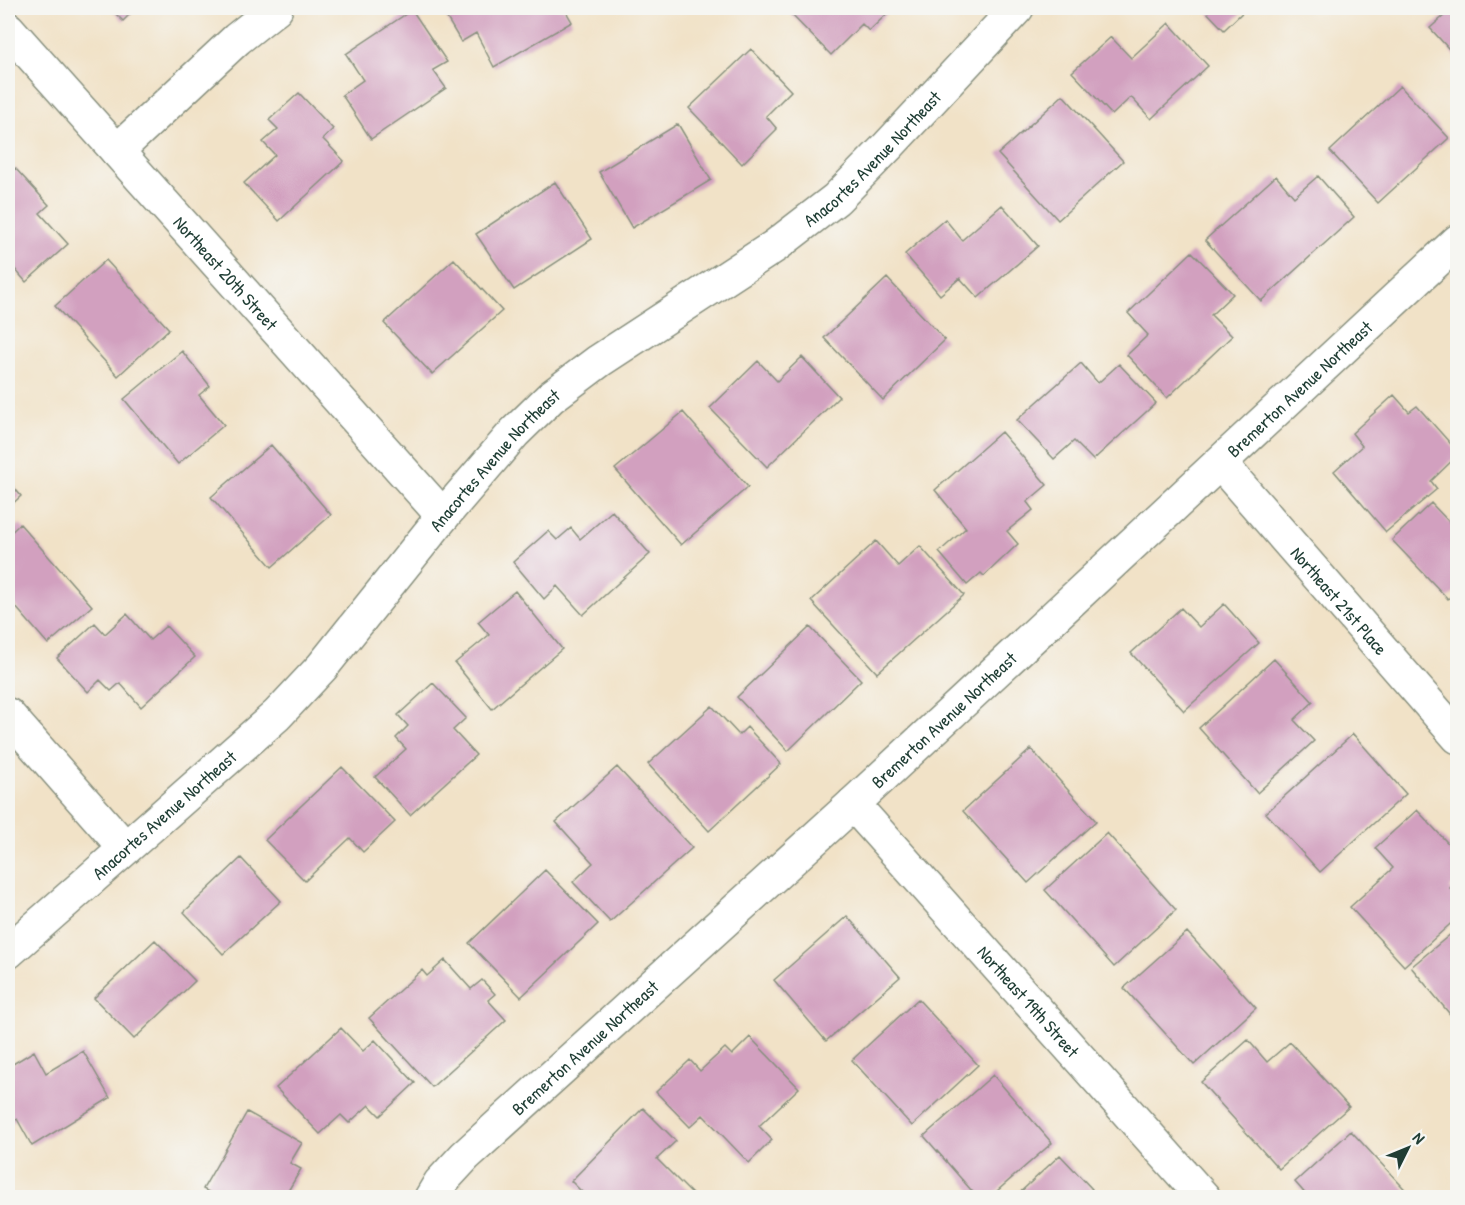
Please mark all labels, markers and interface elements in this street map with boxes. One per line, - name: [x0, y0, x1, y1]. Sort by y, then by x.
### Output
- street label: Anacortes Avenue Northeast: [798, 84, 947, 232]
- street label: Northeast 20th Street: [168, 210, 284, 336]
- street label: Bremerton Avenue Northeast: [1221, 314, 1378, 462]
- street label: Anacortes Avenue Northeast: [423, 382, 565, 536]
- street label: Northeast 21st Place: [1285, 541, 1393, 660]
- street label: Bremerton Avenue Northeast: [866, 645, 1022, 794]
- street label: Anacortes Avenue Northeast: [87, 744, 242, 885]
- street label: Northeast 19th Street: [972, 940, 1086, 1063]
- street label: Bremerton Avenue Northeast: [506, 974, 664, 1120]
- north arrow: [1378, 1118, 1438, 1178]
- text: N: [1408, 1127, 1430, 1149]

